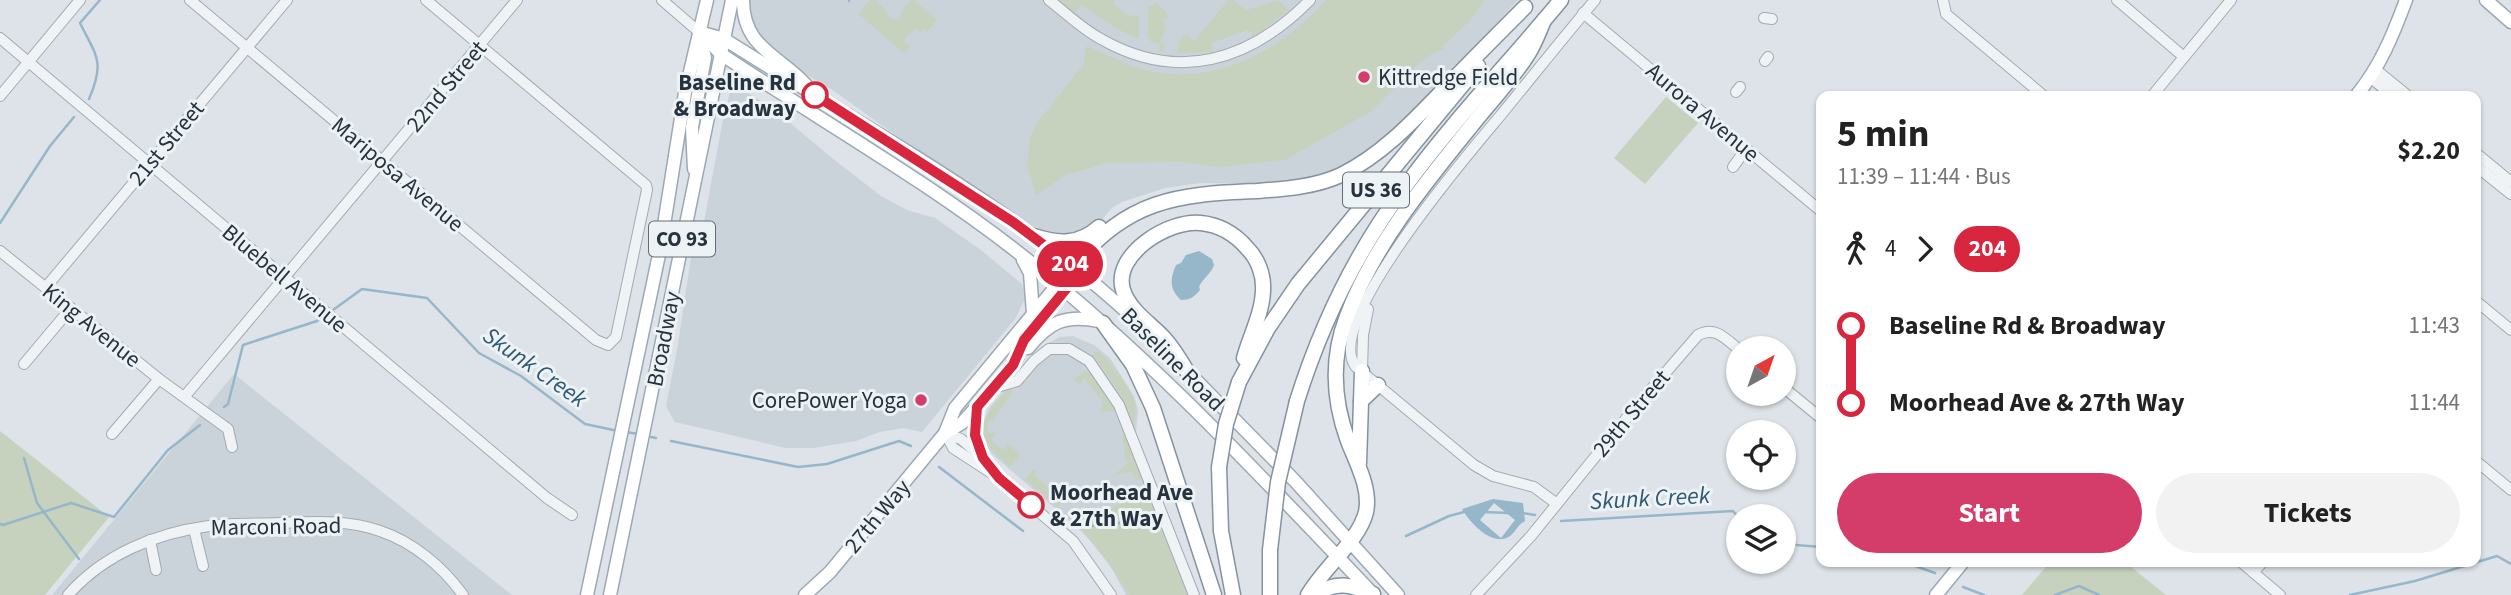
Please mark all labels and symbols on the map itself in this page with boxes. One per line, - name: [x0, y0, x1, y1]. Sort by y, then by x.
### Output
- street label: 22nd Street: [398, 33, 495, 139]
- street label: Aurora Avenue: [1639, 55, 1767, 170]
- place label: Kittredge Field: [1378, 61, 1518, 94]
- place label: Baseline Rd & Broadway: [674, 66, 796, 125]
- marker: Kittredge Field: [1356, 69, 1372, 85]
- marker: Baseline Rd & Broadway: [802, 82, 828, 108]
- street label: 21st Street: [121, 93, 212, 193]
- street label: Mariposa Avenue: [324, 109, 471, 240]
- road number: US 36: [1343, 172, 1409, 208]
- street label: Bluebell Avenue: [215, 216, 355, 341]
- road number: CO 93: [649, 222, 715, 256]
- line badge: 204: [1030, 241, 1110, 287]
- street label: King Avenue: [35, 275, 148, 376]
- street label: Broadway: [638, 288, 689, 390]
- street label: Baseline Road: [1113, 300, 1232, 419]
- water label: Skunk Creek: [475, 319, 594, 417]
- north arrow: [1726, 336, 1796, 406]
- street label: 29th Street: [1585, 362, 1678, 464]
- place label: CorePower Yoga: [752, 384, 907, 417]
- marker: CorePower Yoga: [913, 392, 929, 408]
- street label: 27th Way: [837, 472, 918, 561]
- place label: Moorhead Ave & 27th Way: [1050, 476, 1194, 535]
- water label: Skunk Creek: [1589, 478, 1712, 519]
- marker: Moorhead Ave & 27th Way: [1018, 492, 1044, 518]
- street label: Marconi Road: [210, 509, 342, 544]

